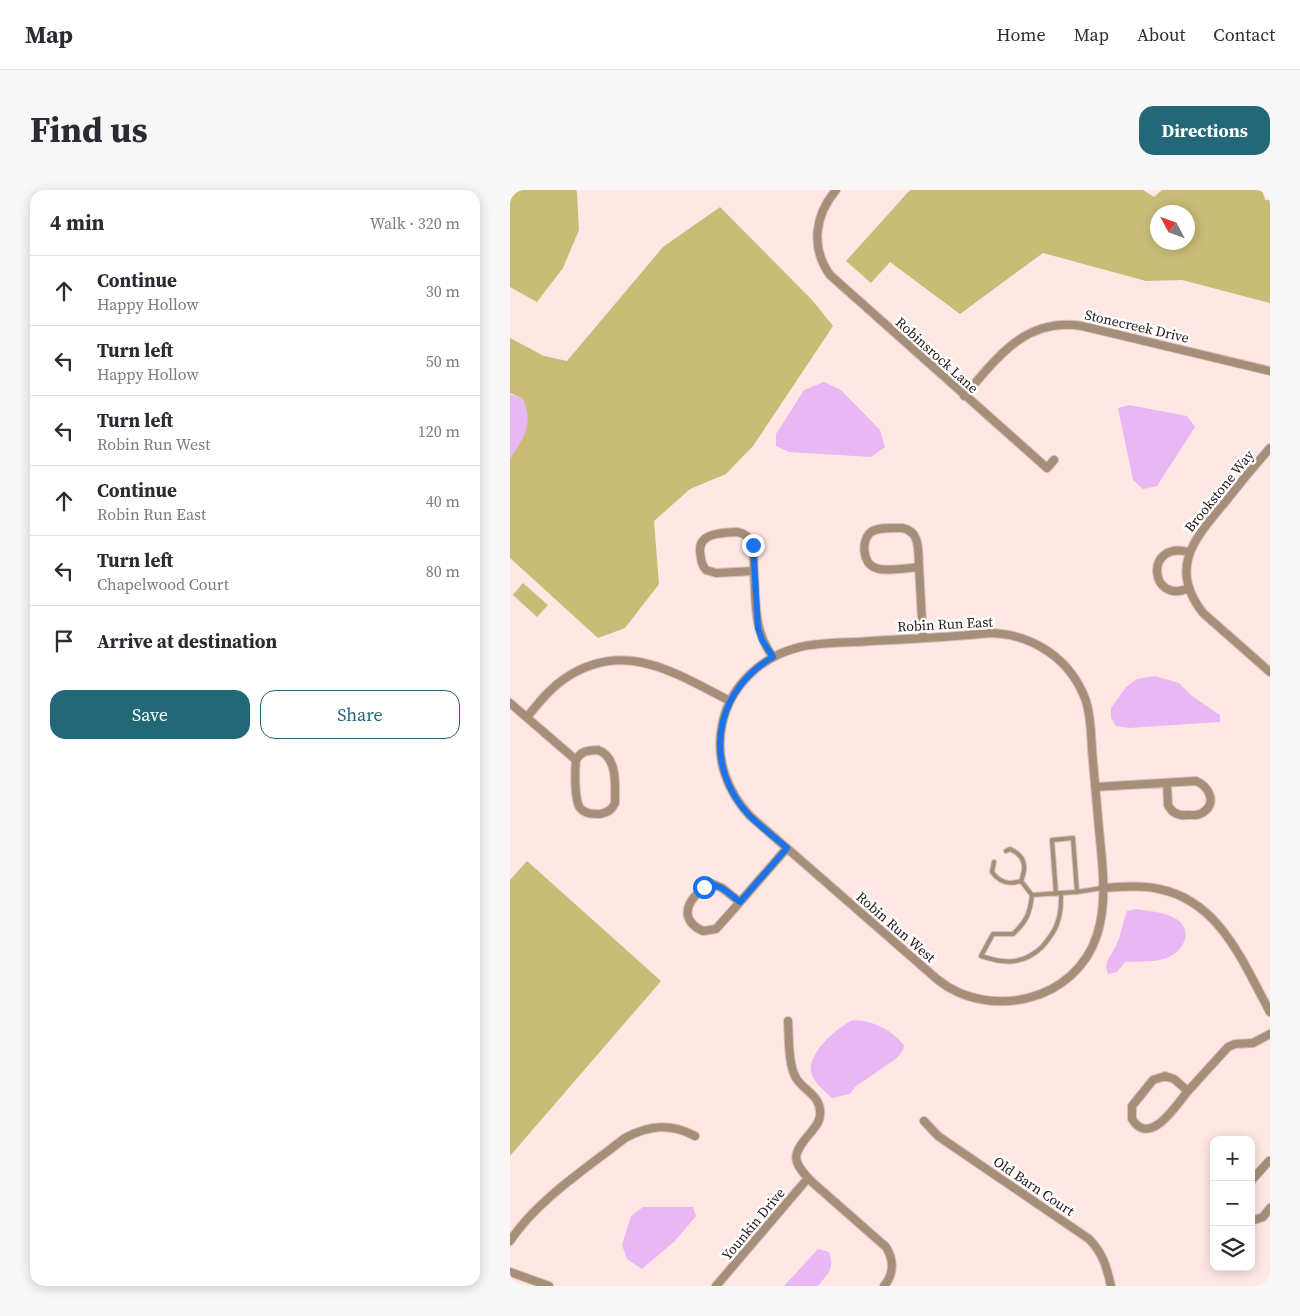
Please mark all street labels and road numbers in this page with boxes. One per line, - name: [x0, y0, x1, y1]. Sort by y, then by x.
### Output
- street label: Stonecreek Drive: [1083, 304, 1191, 348]
- street label: Robinsrock Lane: [891, 312, 983, 398]
- street label: Brookstone Way: [1180, 445, 1259, 536]
- street label: Robin Run East: [897, 611, 994, 636]
- street label: Robin Run West: [852, 887, 940, 967]
- street label: Old Barn Court: [989, 1151, 1079, 1221]
- street label: Younkin Drive: [717, 1183, 789, 1265]

